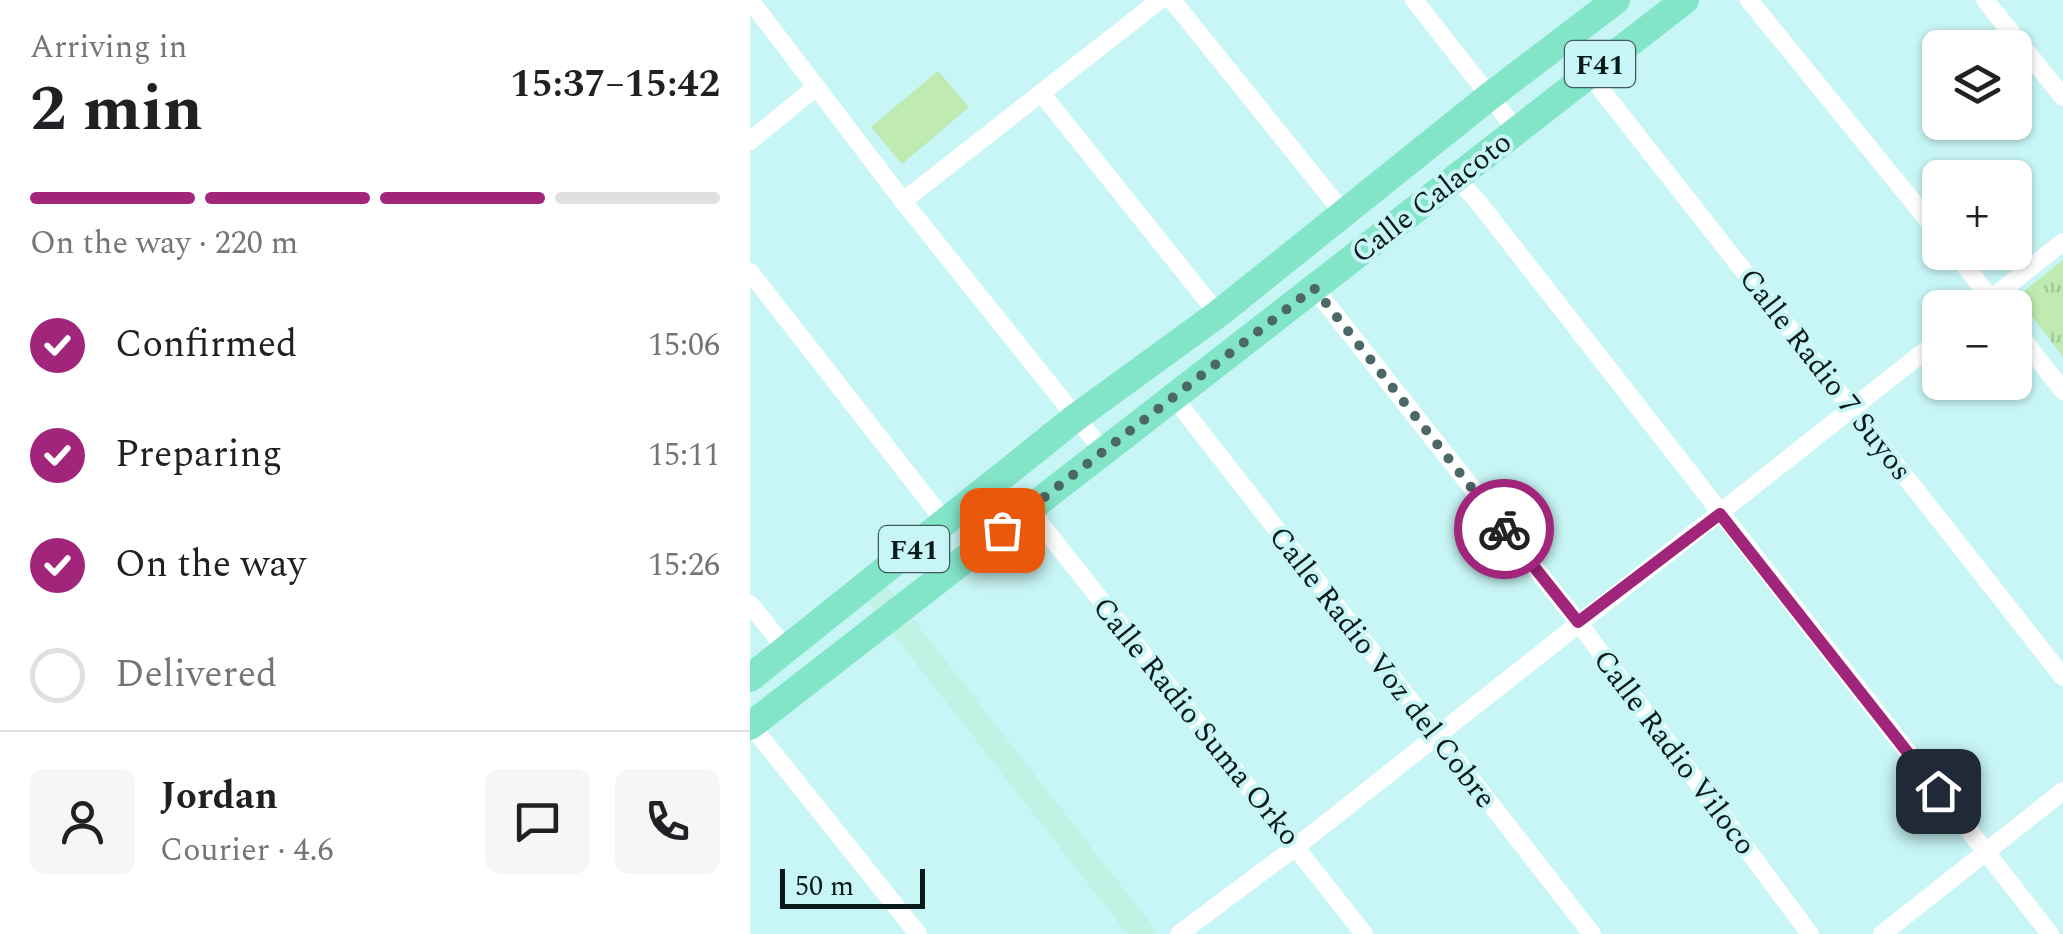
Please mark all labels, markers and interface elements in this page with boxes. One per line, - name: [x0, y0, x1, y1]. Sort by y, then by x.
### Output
- text: Arriving in: [30, 23, 187, 72]
- map controls: [1922, 30, 2032, 400]
- button: layers: [1922, 30, 2032, 140]
- road number: F41: [1565, 41, 1635, 87]
- text: 15:37–15:42: [510, 56, 720, 114]
- text: 2 min: [30, 60, 203, 159]
- street label: Calle Calacoto: [1341, 120, 1522, 275]
- button: +: [1922, 160, 2032, 270]
- text: On the way · 220 m: [30, 219, 298, 268]
- street label: Calle Radio 7 Suyos: [1727, 258, 1923, 491]
- button: −: [1922, 290, 2032, 400]
- text: Confirmed: [115, 316, 297, 374]
- icon: check: [30, 318, 85, 373]
- text: 15:06: [648, 321, 720, 370]
- text: Preparing: [115, 426, 282, 484]
- icon: check: [30, 428, 85, 483]
- text: 15:11: [648, 431, 720, 480]
- courier: [1454, 479, 1554, 579]
- pin: [960, 488, 1045, 573]
- icon: bike: [1477, 502, 1532, 557]
- icon: bag: [975, 503, 1030, 558]
- street label: Calle Radio Voz del Cobre: [1257, 516, 1507, 819]
- road number: F41: [879, 526, 949, 572]
- text: On the way: [115, 536, 306, 594]
- icon: check: [30, 538, 85, 593]
- text: 15:26: [648, 541, 720, 590]
- street label: Calle Radio Suma Orko: [1081, 587, 1312, 856]
- street label: Calle Radio Viloco: [1581, 640, 1767, 865]
- text: Delivered: [115, 646, 277, 704]
- pin: [1896, 749, 1981, 834]
- icon: home: [1911, 764, 1966, 819]
- text: Jordan: [160, 768, 278, 826]
- button: person: [30, 769, 135, 874]
- button: chat: [485, 769, 590, 874]
- button: phone: [615, 769, 720, 874]
- text: Courier · 4.6: [160, 826, 333, 875]
- scale bar: [780, 864, 925, 908]
- text: 50 m: [795, 865, 854, 908]

